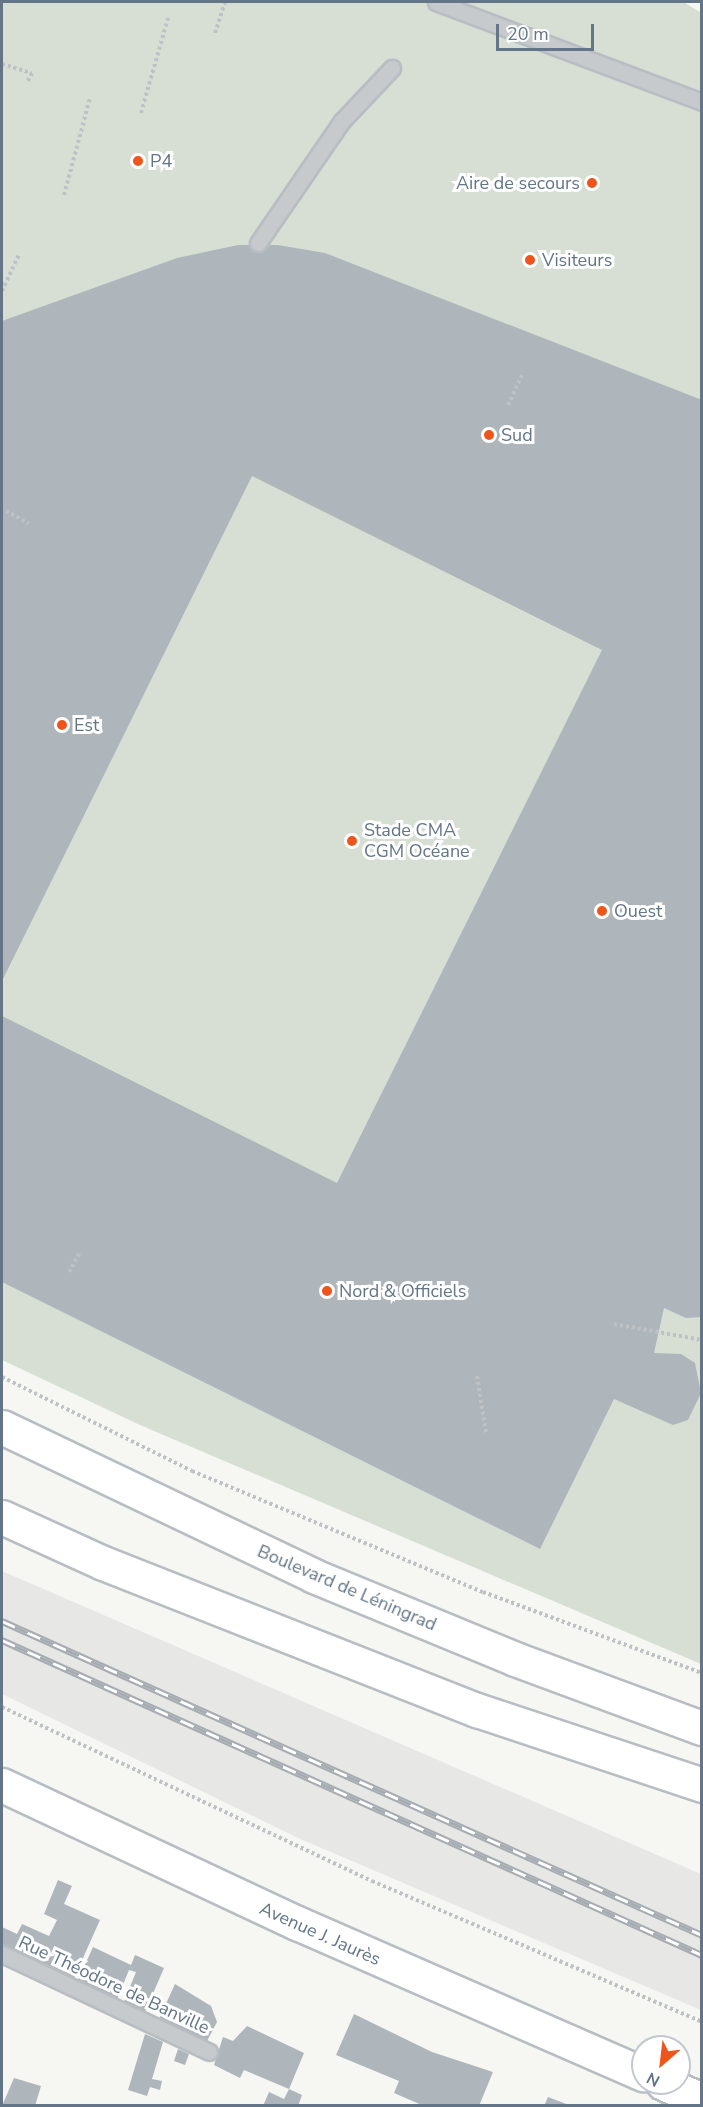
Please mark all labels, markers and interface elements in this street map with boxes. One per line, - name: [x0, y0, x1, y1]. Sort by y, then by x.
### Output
- scale bar: [499, 12, 596, 50]
- text: 20 m: [507, 22, 549, 46]
- place label: P4: [150, 150, 172, 172]
- marker: P4: [131, 154, 145, 168]
- place label: Aire de secours: [456, 172, 580, 194]
- marker: Aire de secours: [585, 176, 599, 190]
- place label: Visiteurs: [542, 249, 612, 271]
- marker: Visiteurs: [523, 253, 537, 267]
- place label: Sud: [501, 424, 533, 446]
- marker: Sud: [482, 428, 496, 442]
- place label: Est: [74, 714, 99, 736]
- marker: Est: [55, 718, 69, 732]
- place label: Stade CMA CGM Océane: [364, 820, 470, 862]
- marker: Stade CMA CGM Océane: [345, 834, 359, 848]
- place label: Ouest: [614, 900, 662, 922]
- marker: Ouest: [595, 904, 609, 918]
- place label: Nord & Officiels: [339, 1280, 466, 1302]
- marker: Nord & Officiels: [320, 1284, 334, 1298]
- street label: Boulevard de Léningrad: [254, 1540, 440, 1636]
- street label: Avenue J. Jaurès: [256, 1898, 384, 1970]
- street label: Rue Théodore de Banville: [15, 1931, 213, 2039]
- north arrow: [631, 2035, 691, 2095]
- text: N: [643, 2067, 664, 2092]

